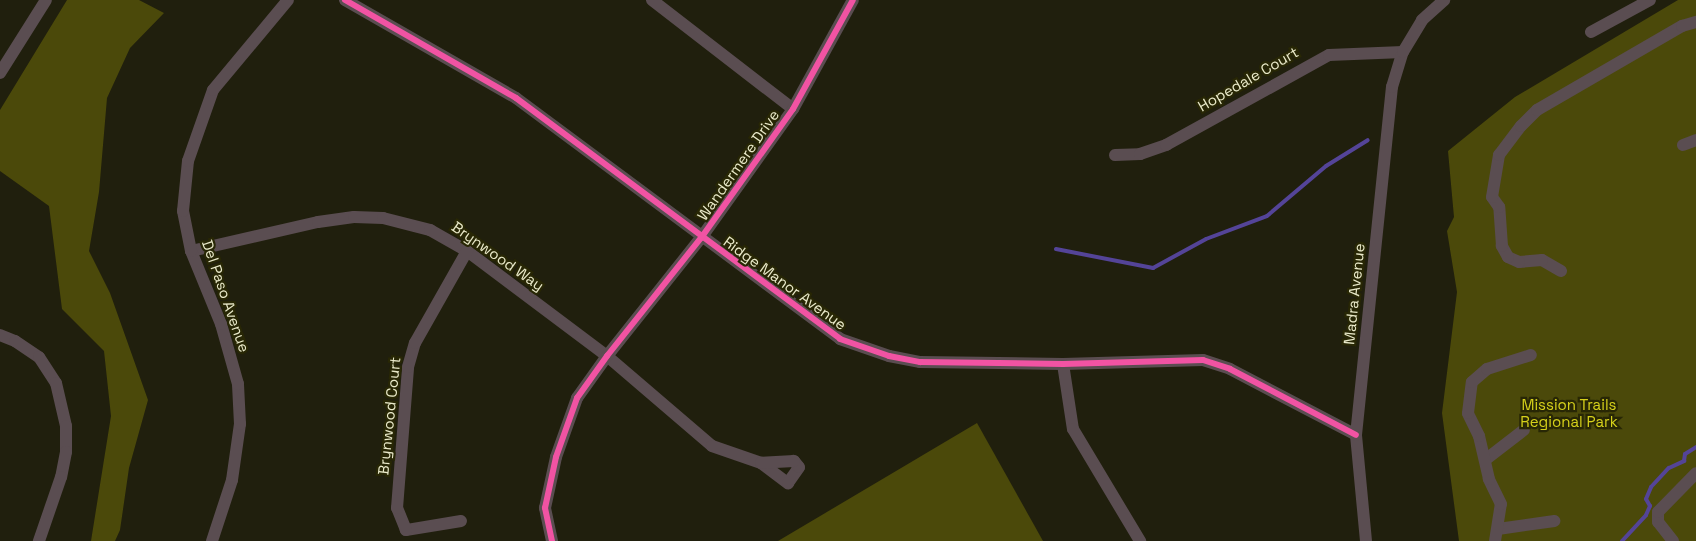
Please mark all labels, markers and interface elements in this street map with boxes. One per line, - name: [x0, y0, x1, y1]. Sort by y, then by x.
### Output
- street label: Hopedale Court: [1195, 43, 1301, 115]
- street label: Wandermere Drive: [693, 106, 783, 224]
- street label: Brynwood Way: [448, 218, 548, 294]
- street label: Ridge Manor Avenue: [720, 232, 850, 334]
- street label: Del Paso Avenue: [198, 237, 254, 355]
- street label: Madra Avenue: [1340, 242, 1368, 346]
- street label: Brynwood Court: [374, 356, 404, 476]
- park label: Mission Trails Regional Park: [1520, 395, 1618, 430]

